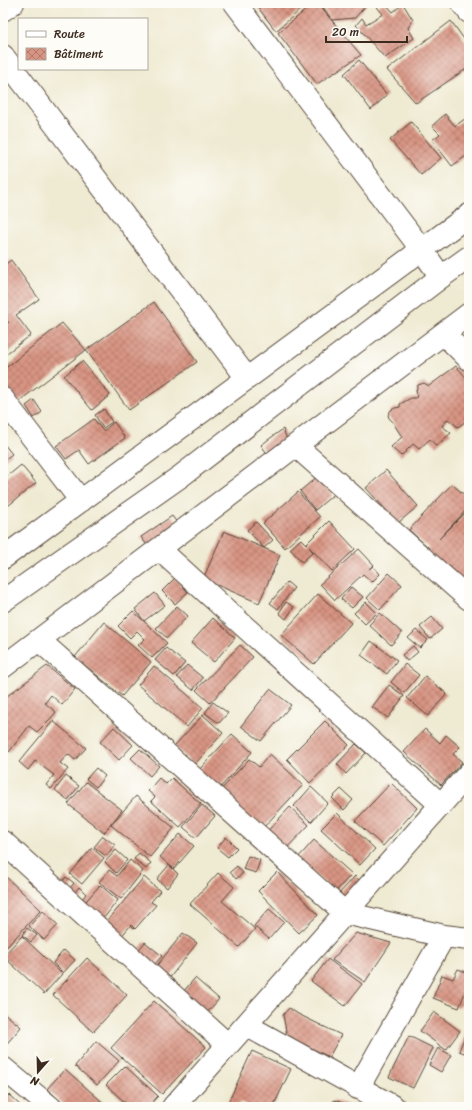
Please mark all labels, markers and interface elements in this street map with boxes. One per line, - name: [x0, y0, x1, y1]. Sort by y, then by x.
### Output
- legend: [18, 18, 148, 70]
- scale bar: [326, 18, 407, 44]
- text: 20 m: [332, 21, 359, 43]
- text: Route: [54, 23, 85, 45]
- text: Bâtiment: [54, 43, 103, 65]
- north arrow: [18, 1052, 58, 1092]
- text: N: [28, 1071, 43, 1092]

